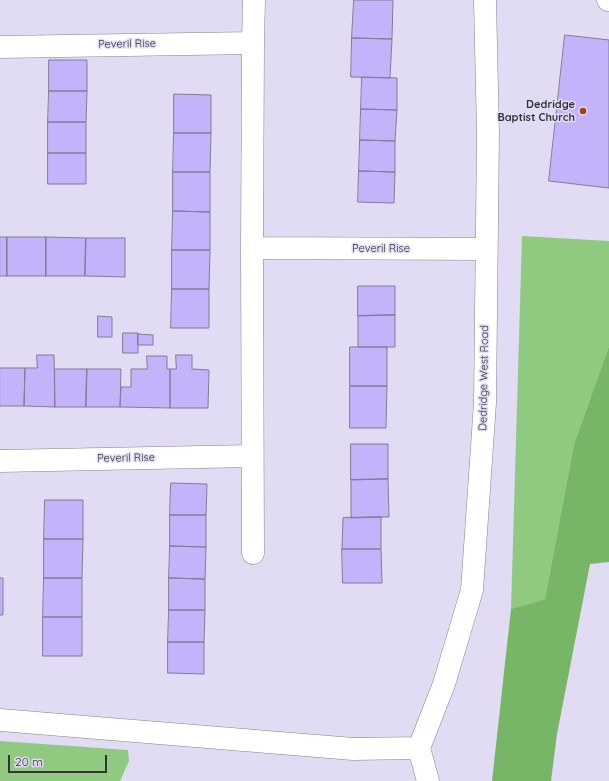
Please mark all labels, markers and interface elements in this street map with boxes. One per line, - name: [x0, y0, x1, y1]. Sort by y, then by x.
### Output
- street label: Peveril Rise: [98, 37, 156, 51]
- place label: Dedridge Baptist Church: [498, 98, 575, 124]
- marker: Dedridge Baptist Church: [578, 106, 588, 116]
- street label: Peveril Rise: [352, 242, 410, 256]
- street label: Dedridge West Road: [476, 325, 492, 431]
- street label: Peveril Rise: [97, 451, 155, 465]
- scale bar: [10, 747, 109, 773]
- text: 20 m: [15, 754, 43, 769]

